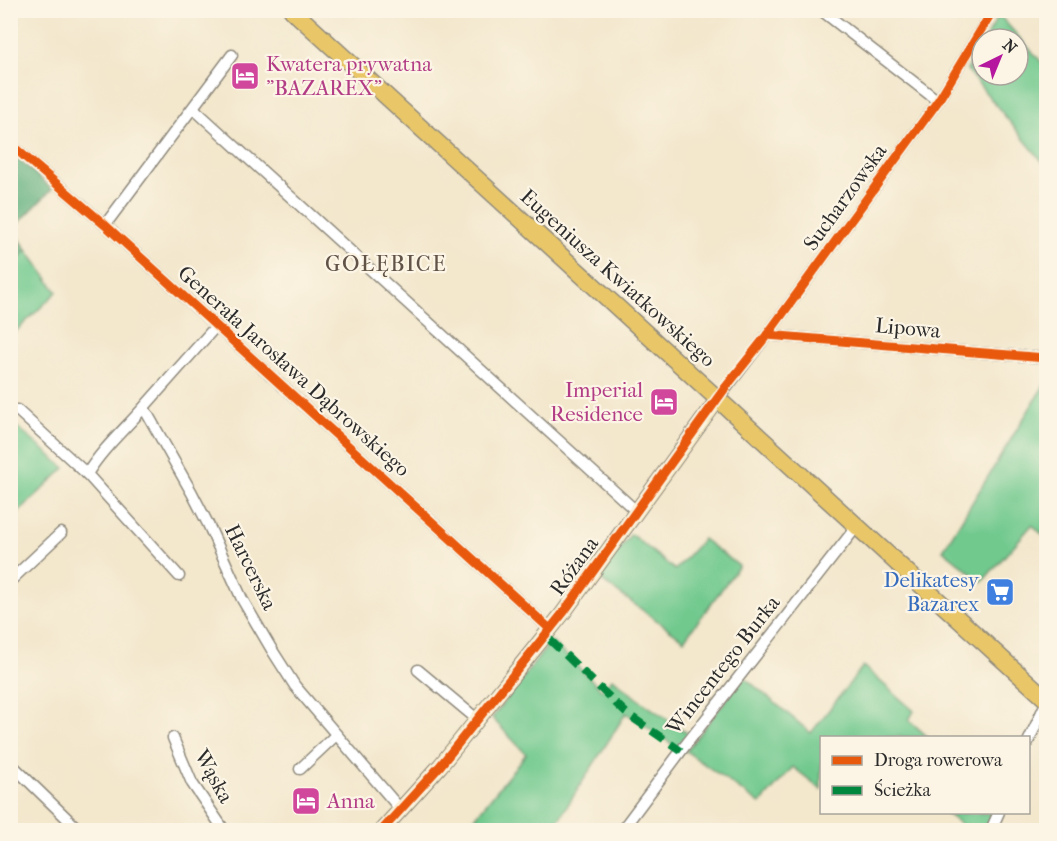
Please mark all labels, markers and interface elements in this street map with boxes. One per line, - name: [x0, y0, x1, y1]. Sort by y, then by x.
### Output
- north arrow: [970, 27, 1030, 87]
- text: N: [999, 35, 1021, 58]
- place label: Kwatera prywatna "BAZAREX": [266, 52, 432, 100]
- hotel icon: Kwatera prywatna "BAZAREX": [229, 60, 261, 92]
- street label: Sucharzowska: [798, 139, 892, 255]
- street label: Eugeniusza Kwiatkowskiego: [516, 184, 720, 372]
- district label: GOŁĘBICE: [325, 251, 447, 277]
- street label: Generała Jarosława Dąbrowskiego: [173, 261, 415, 481]
- street label: Lipowa: [874, 313, 942, 343]
- place label: Imperial Residence: [550, 378, 643, 426]
- hotel icon: Imperial Residence: [648, 386, 680, 418]
- street label: Harcerska: [220, 520, 282, 614]
- street label: Różana: [545, 532, 603, 600]
- place label: Delikatesy Bazarex: [883, 568, 980, 616]
- supermarket icon: Delikatesy Bazarex: [984, 576, 1016, 608]
- street label: Wincentego Burka: [661, 591, 785, 740]
- legend: [820, 736, 1030, 814]
- street label: Wąska: [189, 744, 238, 807]
- text: Droga rowerowa: [874, 750, 1003, 771]
- text: Ścieżka: [874, 779, 932, 801]
- hotel icon: Anna: [290, 785, 322, 817]
- place label: Anna: [326, 789, 375, 813]

